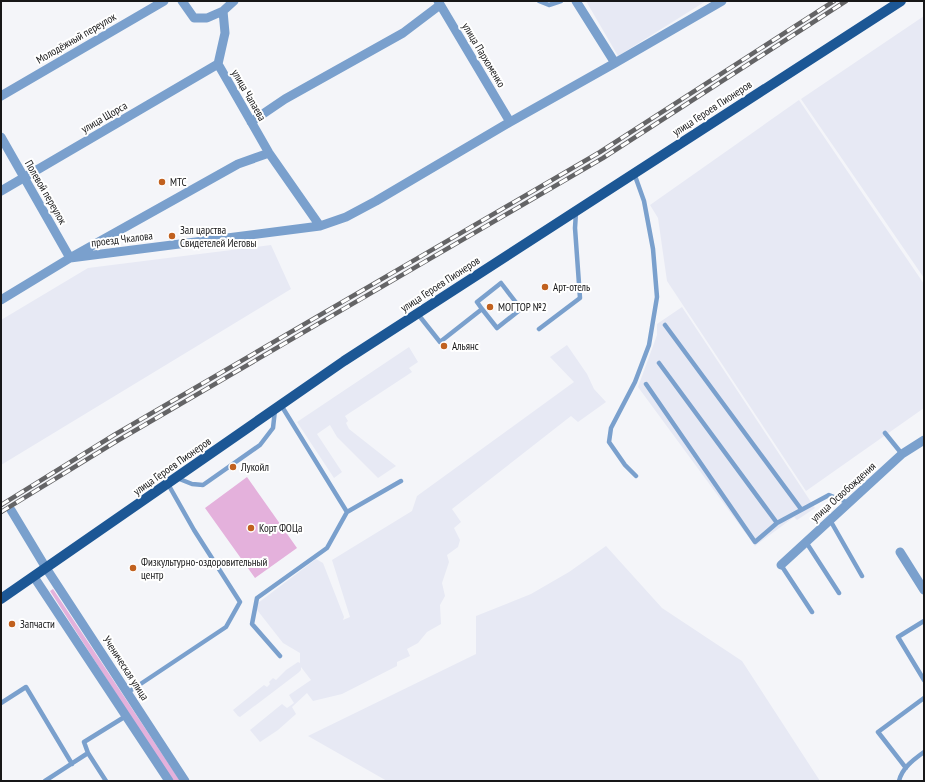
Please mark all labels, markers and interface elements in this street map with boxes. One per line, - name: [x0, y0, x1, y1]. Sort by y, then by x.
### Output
- street label: Молодёжный переулок: [34, 9, 119, 67]
- street label: улица Пархоменко: [459, 20, 509, 90]
- street label: улица Чапаева: [229, 67, 269, 123]
- street label: улица Героев Пионеров: [670, 77, 755, 139]
- street label: улица Щорса: [79, 98, 129, 136]
- street label: Полевой переулок: [22, 157, 70, 227]
- place label: МТС: [170, 175, 187, 189]
- marker: МТС: [157, 177, 167, 187]
- place label: Зал царства Свидетелей Иеговы: [180, 223, 256, 250]
- street label: проезд Чкалова: [90, 228, 154, 250]
- marker: Зал царства Свидетелей Иеговы: [167, 231, 177, 241]
- street label: улица Героев Пионеров: [398, 253, 483, 315]
- place label: Арт-отель: [553, 280, 590, 294]
- marker: Арт-отель: [540, 282, 550, 292]
- place label: МОГТОР №2: [498, 300, 547, 314]
- marker: МОГТОР №2: [485, 302, 495, 312]
- place label: Альянс: [452, 339, 479, 353]
- marker: Альянс: [439, 341, 449, 351]
- street label: улица Героев Пионеров: [130, 434, 214, 498]
- street label: улица Освобождения: [808, 459, 878, 525]
- place label: Лукойл: [240, 460, 269, 474]
- marker: Лукойл: [228, 462, 238, 472]
- place label: Корт ФОЦа: [259, 521, 302, 535]
- marker: Корт ФОЦа: [246, 523, 256, 533]
- place label: Физкультурно-оздоровительный центр: [141, 555, 267, 582]
- marker: Физкультурно-оздоровительный центр: [128, 563, 138, 573]
- place label: Запчасти: [20, 617, 55, 631]
- marker: Запчасти: [7, 619, 17, 629]
- street label: Ученическая улица: [100, 633, 152, 703]

